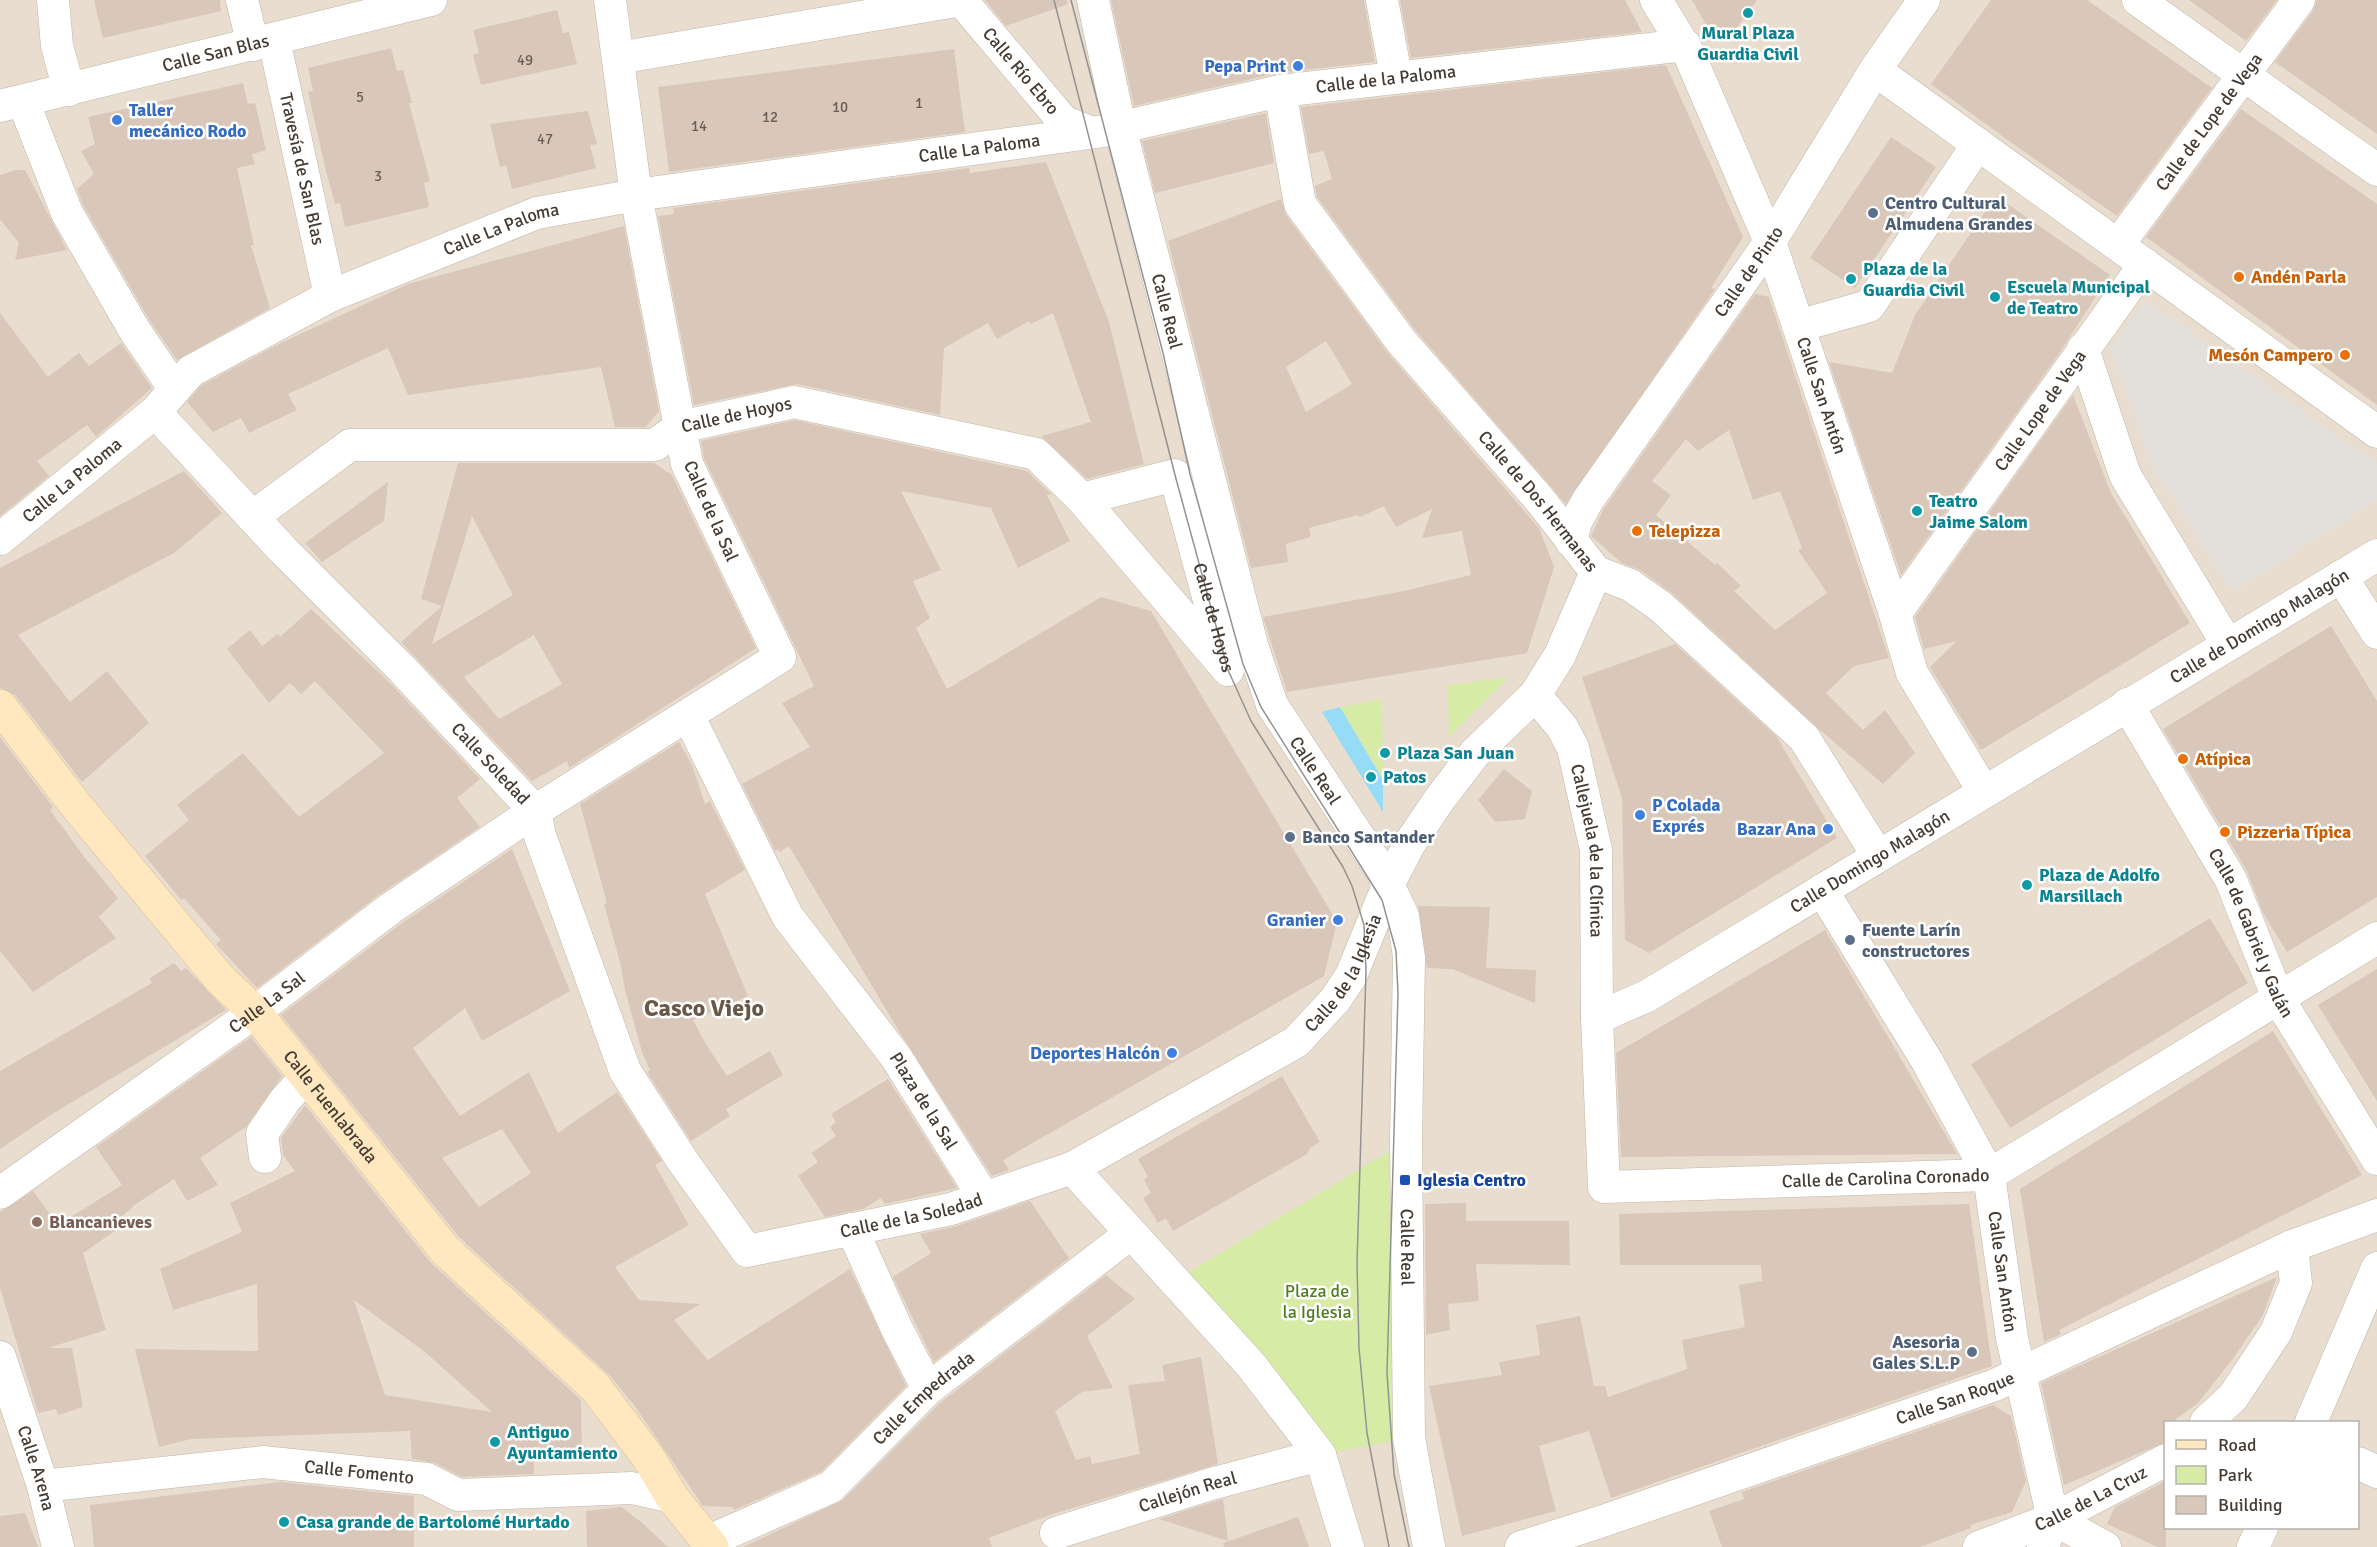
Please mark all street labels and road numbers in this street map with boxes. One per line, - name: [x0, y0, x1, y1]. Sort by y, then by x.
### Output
- street label: Calle Río Ebro: [978, 23, 1064, 119]
- street label: Calle San Blas: [160, 29, 271, 77]
- street label: Calle de Lope de Vega: [2151, 49, 2267, 195]
- street label: Calle de la Paloma: [1315, 60, 1457, 98]
- street label: Travesía de San Blas: [275, 91, 330, 247]
- street label: Calle La Paloma: [917, 129, 1041, 167]
- street label: Calle La Paloma: [440, 198, 561, 260]
- street label: Calle de Pinto: [1709, 222, 1788, 321]
- street label: Calle Real: [1147, 271, 1187, 351]
- street label: Calle San Antón: [1792, 334, 1851, 457]
- street label: Calle Lope de Vega: [1990, 346, 2091, 475]
- street label: Calle de Hoyos: [679, 392, 794, 437]
- street label: Calle de Dos Hermanas: [1473, 426, 1603, 576]
- street label: Calle La Paloma: [18, 433, 126, 527]
- street label: Calle de la Sal: [679, 457, 743, 565]
- street label: Calle de Hoyos: [1188, 561, 1239, 675]
- street label: Calle de Domingo Malagón: [2166, 564, 2353, 689]
- street label: Calle Soledad: [447, 718, 534, 809]
- street label: Calle Real: [1285, 732, 1345, 809]
- street label: Callejuela de la Clínica: [1566, 762, 1608, 938]
- street label: Calle Domingo Malagón: [1786, 805, 1954, 918]
- street label: Calle de Gabriel y Galán: [2204, 844, 2298, 1022]
- street label: Calle de la Iglesia: [1300, 910, 1386, 1037]
- street label: Calle La Sal: [224, 967, 310, 1038]
- street label: Calle Fuenlabrada: [279, 1046, 383, 1168]
- street label: Plaza de la Sal: [885, 1048, 962, 1154]
- street label: Calle de Carolina Coronado: [1781, 1164, 1990, 1192]
- street label: Calle de la Soledad: [838, 1188, 985, 1243]
- street label: Calle Real: [1396, 1209, 1418, 1286]
- street label: Calle San Antón: [1983, 1210, 2022, 1334]
- street label: Calle Empedrada: [868, 1346, 979, 1450]
- street label: Calle San Roque: [1893, 1366, 2018, 1430]
- street label: Calle Arena: [13, 1423, 60, 1513]
- street label: Calle Fomento: [303, 1455, 415, 1489]
- street label: Calle de La Cruz: [2032, 1461, 2151, 1536]
- street label: Callejón Real: [1136, 1467, 1239, 1517]

